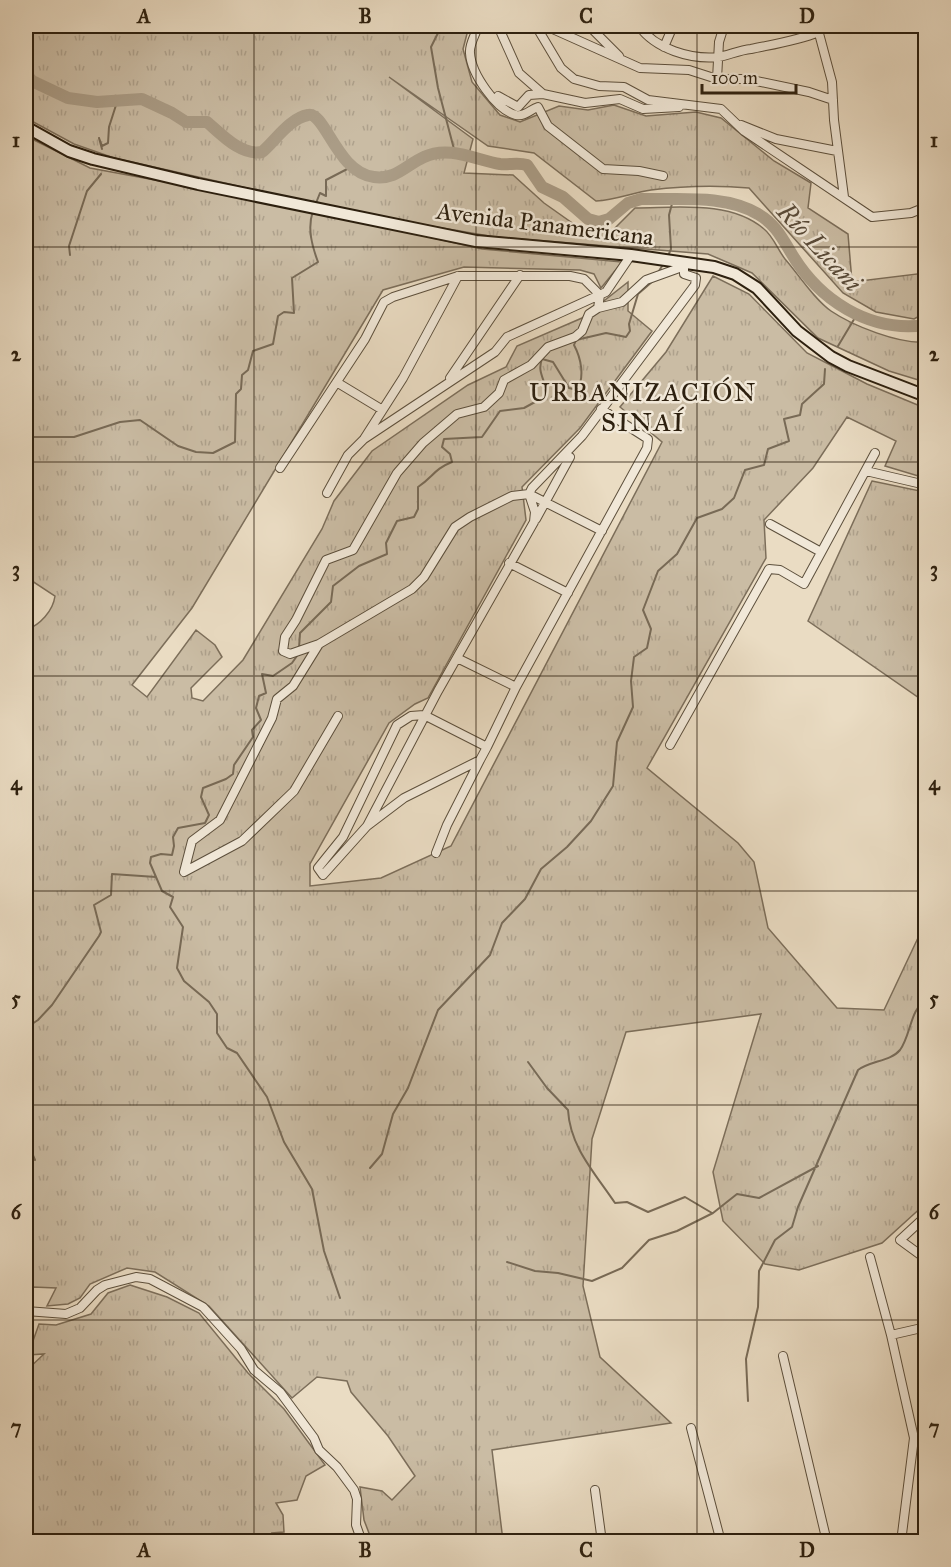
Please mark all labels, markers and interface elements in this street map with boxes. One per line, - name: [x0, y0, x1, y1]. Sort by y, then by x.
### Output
- text: A: [135, 4, 151, 28]
- text: B: [358, 4, 372, 28]
- text: C: [579, 4, 593, 28]
- text: D: [799, 4, 815, 28]
- scale bar: [702, 57, 796, 95]
- text: 100 m: [711, 67, 758, 89]
- text: 1: [12, 128, 20, 152]
- text: 1: [930, 128, 938, 152]
- water label: Río Licani: [770, 195, 870, 298]
- street label: Avenida Panamericana: [434, 196, 656, 252]
- text: 2: [11, 342, 22, 366]
- text: 2: [929, 342, 940, 366]
- district label: URBANIZACIÓN SINAÍ: [529, 376, 757, 438]
- text: 3: [12, 557, 20, 582]
- text: 3: [930, 557, 938, 582]
- text: 4: [10, 771, 22, 796]
- text: 4: [928, 771, 940, 796]
- text: 5: [11, 986, 21, 1010]
- text: 5: [929, 986, 939, 1010]
- text: 6: [11, 1200, 23, 1224]
- text: 6: [929, 1200, 941, 1224]
- text: 7: [11, 1415, 22, 1439]
- text: 7: [929, 1415, 940, 1439]
- text: A: [135, 1538, 151, 1562]
- text: B: [358, 1538, 372, 1562]
- text: C: [579, 1538, 593, 1562]
- text: D: [799, 1538, 815, 1562]

